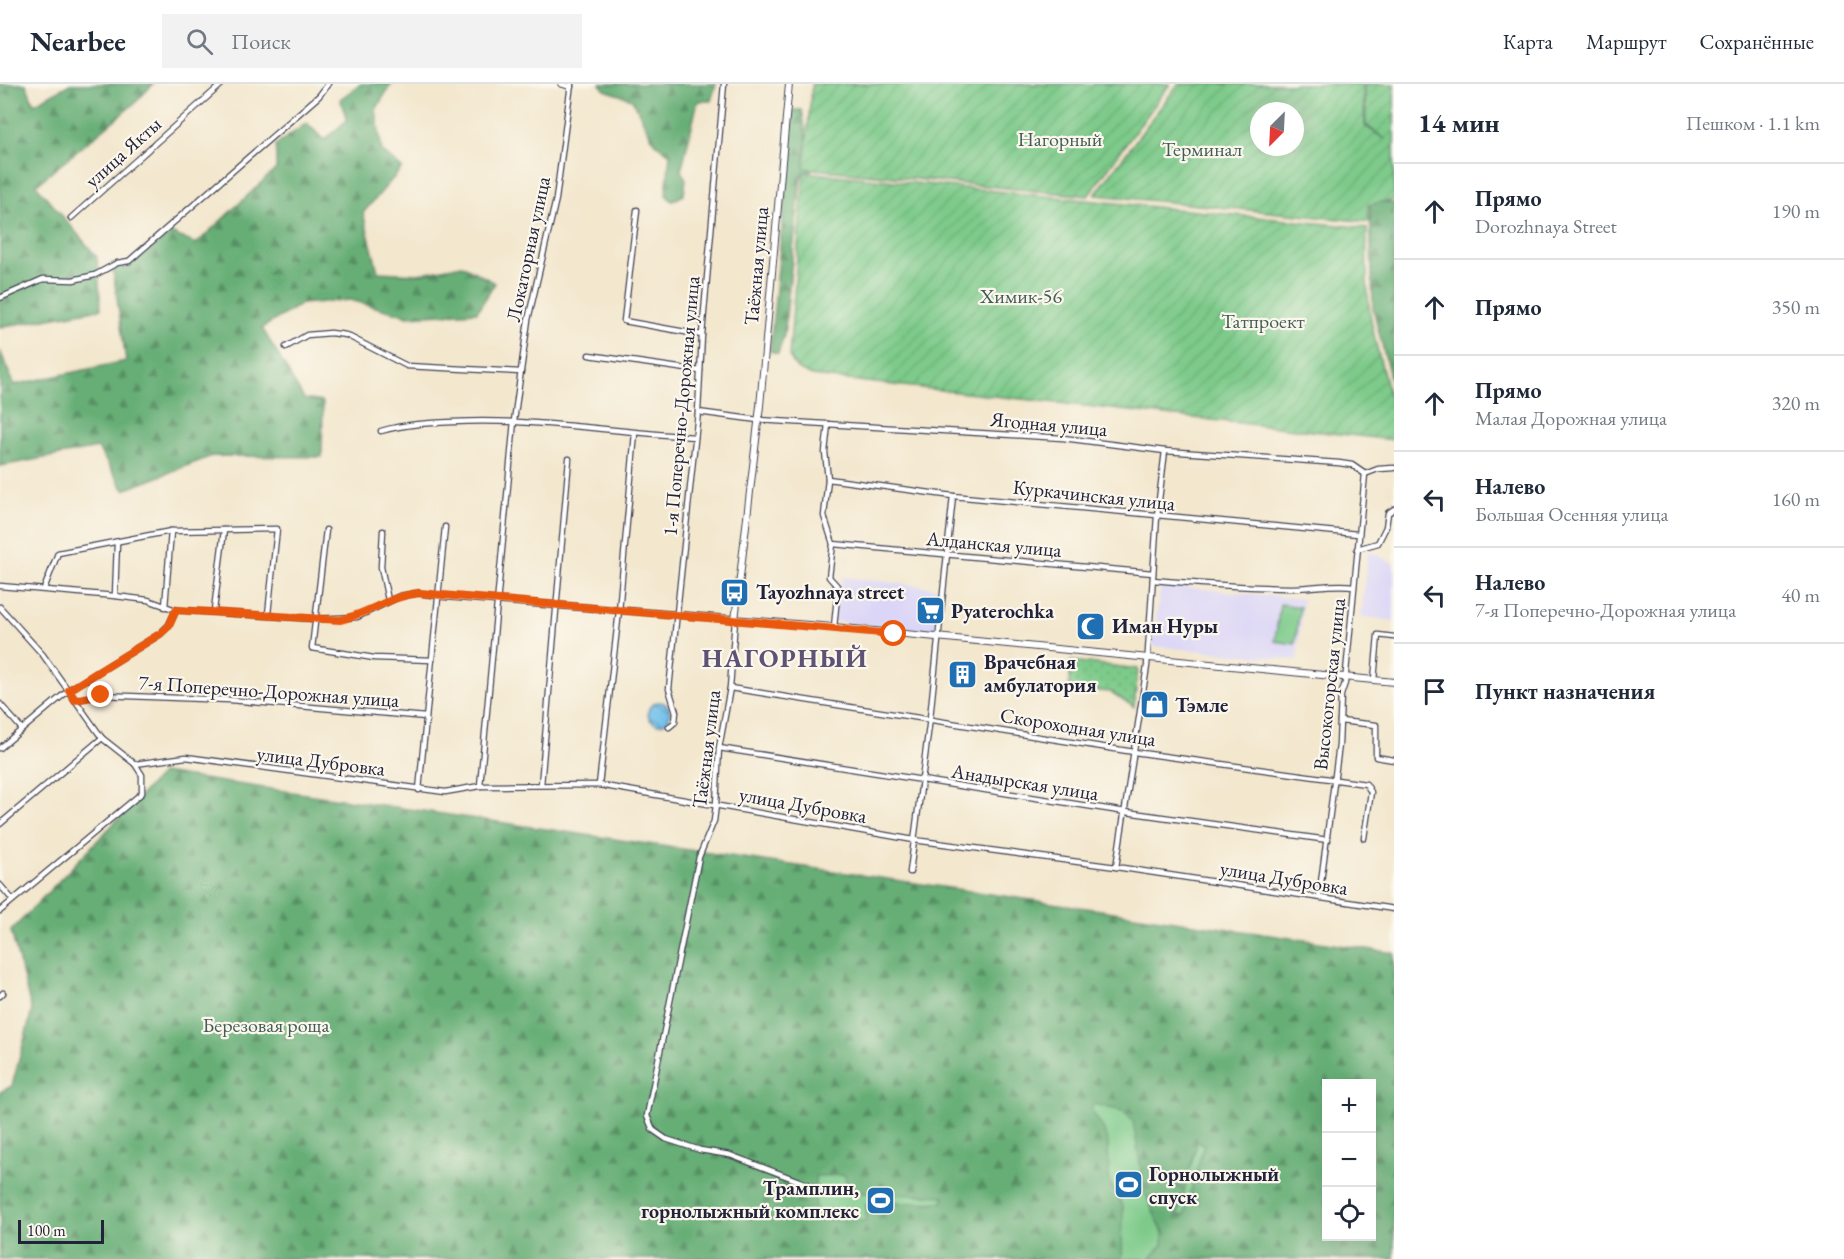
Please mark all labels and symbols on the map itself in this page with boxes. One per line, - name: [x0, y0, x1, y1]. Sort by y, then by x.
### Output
- north arrow: [1250, 102, 1304, 156]
- street label: улица Якты: [79, 111, 167, 193]
- park label: Нагорный: [1018, 126, 1103, 152]
- park label: Терминал: [1162, 136, 1243, 162]
- street label: Локаторная улица: [500, 174, 556, 324]
- street label: Таёжная улица: [738, 206, 774, 326]
- street label: 1-я Поперечно-Дорожная улица: [657, 275, 705, 537]
- park label: Химик-56: [979, 283, 1062, 309]
- park label: Татпроект: [1221, 308, 1305, 334]
- street label: Ягодная улица: [989, 406, 1108, 442]
- street label: Куркачинская улица: [1012, 474, 1176, 516]
- street label: Алданская улица: [924, 525, 1063, 563]
- bus stop icon: Tayozhnaya street: [719, 576, 751, 608]
- place label: Tayozhnaya street: [756, 579, 905, 605]
- supermarket icon: Pyaterochka: [914, 595, 946, 627]
- street label: Высокогорская улица: [1307, 597, 1351, 771]
- place label: Pyaterochka: [951, 598, 1054, 624]
- mosque icon: Иман Нуры: [1075, 610, 1107, 642]
- place label: Иман Нуры: [1112, 613, 1218, 639]
- route start: [880, 620, 906, 646]
- district label: НАГОРНЫЙ: [702, 641, 868, 675]
- place label: Врачебная амбулатория: [984, 649, 1097, 698]
- building icon: Врачебная амбулатория: [947, 658, 979, 690]
- street label: 7-я Поперечно-Дорожная улица: [138, 669, 400, 713]
- route end: [87, 681, 113, 707]
- street label: Таёжная улица: [686, 688, 726, 810]
- shop icon: Тэмле: [1138, 689, 1170, 721]
- place label: Тэмле: [1175, 692, 1228, 718]
- street label: Скороходная улица: [998, 702, 1158, 752]
- street label: улица Дубровка: [255, 740, 387, 782]
- street label: Анадырская улица: [949, 757, 1100, 806]
- street label: улица Дубровка: [737, 781, 869, 829]
- street label: улица Дубровка: [1218, 855, 1350, 901]
- park label: Березовая роща: [203, 1012, 329, 1038]
- place label: Горнолыжный спуск: [1149, 1161, 1279, 1210]
- sports icon: Горнолыжный спуск: [1112, 1169, 1144, 1201]
- place label: Трамплин, горнолыжный комплекс: [641, 1175, 859, 1224]
- sports icon: Трамплин, горнолыжный комплекс: [864, 1184, 896, 1216]
- scale bar: [18, 1217, 104, 1244]

